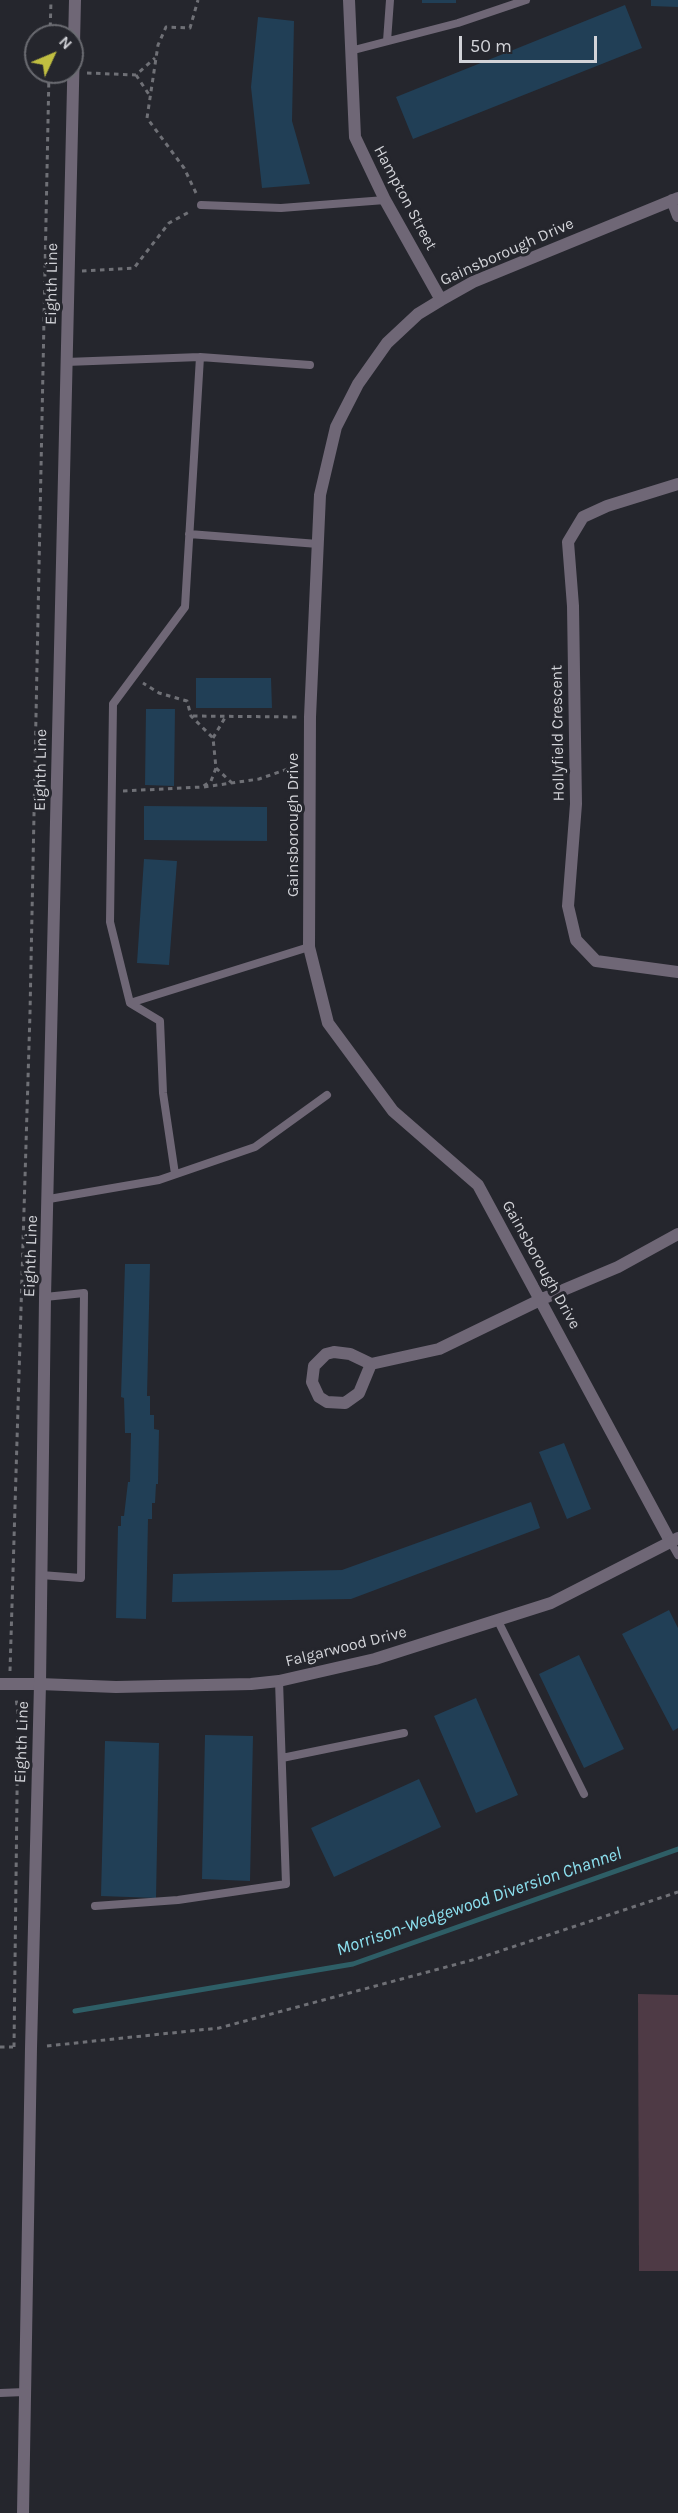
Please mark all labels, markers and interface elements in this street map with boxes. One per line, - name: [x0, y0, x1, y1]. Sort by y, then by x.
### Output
- north arrow: [24, 24, 84, 84]
- scale bar: [462, 24, 600, 62]
- text: N: [55, 32, 77, 53]
- text: 50 m: [470, 35, 512, 57]
- street label: Hampton Street: [369, 142, 441, 254]
- street label: Gainsborough Drive: [437, 214, 577, 290]
- street label: Eighth Line: [42, 243, 62, 325]
- street label: Hollyfield Crescent: [547, 665, 569, 801]
- street label: Eighth Line: [31, 729, 51, 811]
- street label: Gainsborough Drive: [283, 753, 303, 897]
- street label: Gainsborough Drive: [498, 1197, 584, 1333]
- street label: Eighth Line: [20, 1215, 42, 1297]
- street label: Falgarwood Drive: [283, 1623, 409, 1671]
- street label: Eighth Line: [11, 1701, 33, 1783]
- water label: Morrison-Wedgewood Diversion Channel: [334, 1843, 624, 1961]

